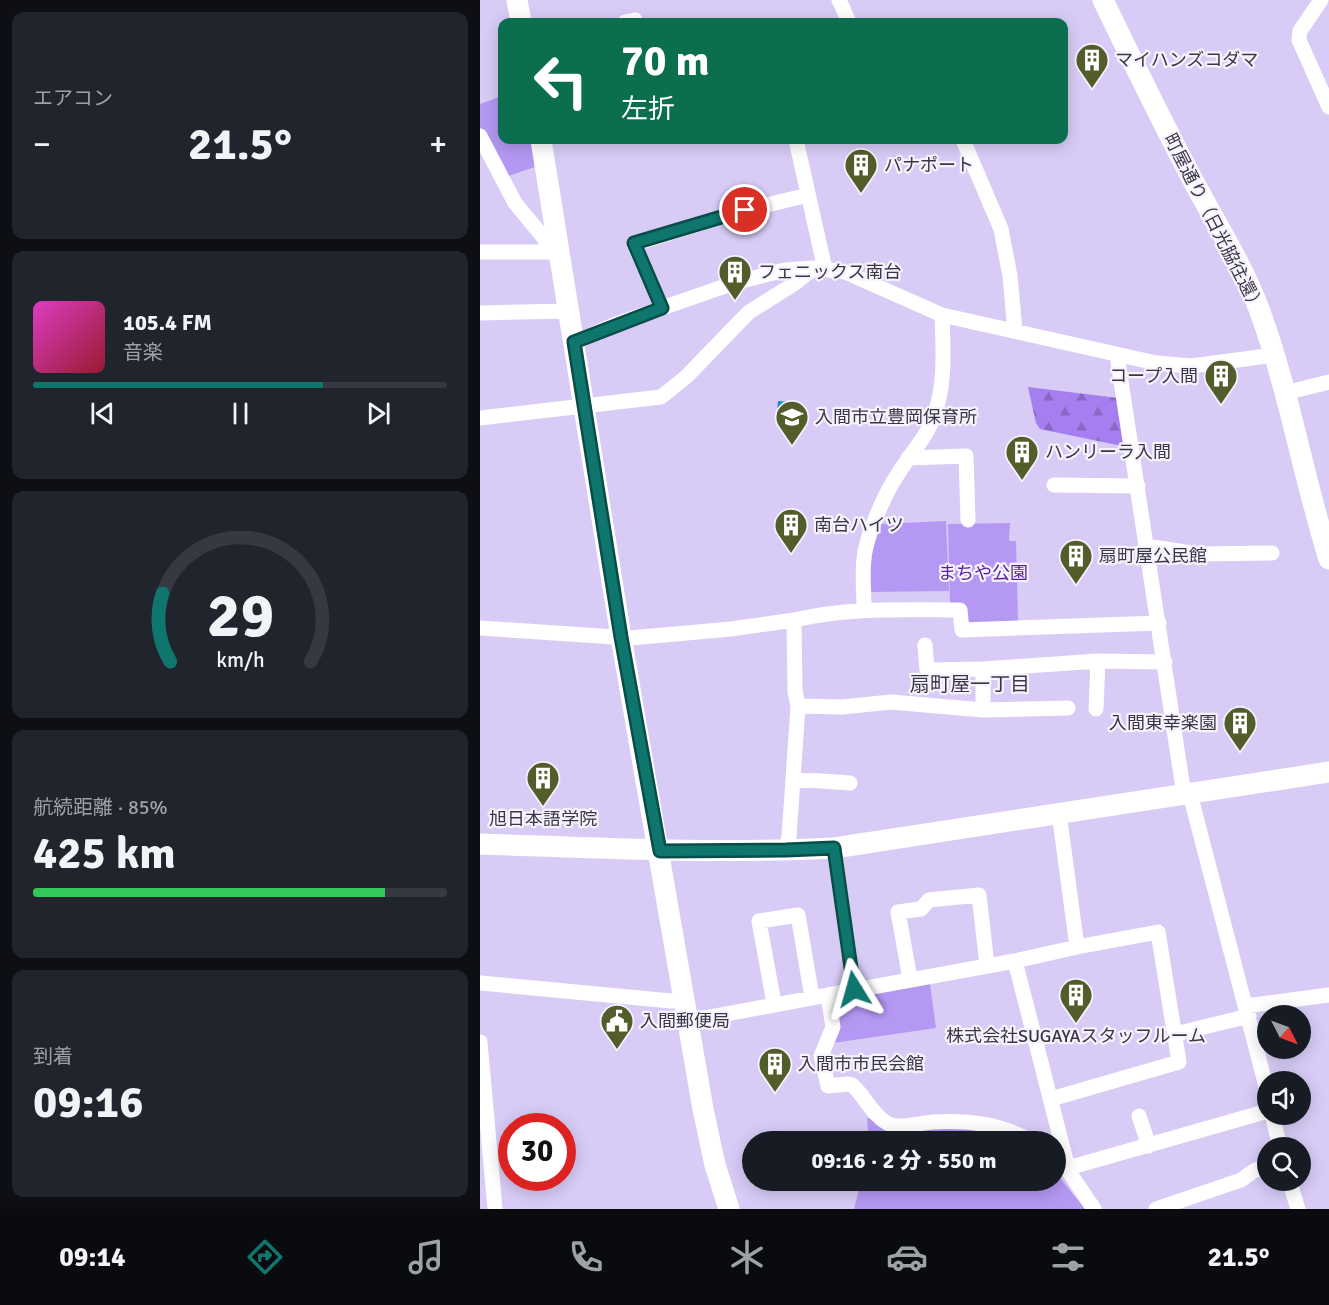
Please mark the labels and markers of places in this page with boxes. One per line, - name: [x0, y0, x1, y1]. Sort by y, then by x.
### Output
- building icon: マイハンズコダマ: [1074, 42, 1110, 89]
- place label: マイハンズコダマ: [1115, 49, 1258, 71]
- building icon: パナポート: [843, 147, 879, 194]
- place label: パナポート: [884, 154, 974, 176]
- pin: [719, 184, 770, 235]
- building icon: フェニックス南台: [717, 254, 753, 301]
- place label: フェニックス南台: [758, 261, 901, 283]
- building icon: コープ入間: [1203, 358, 1239, 405]
- place label: コープ入間: [1109, 365, 1198, 387]
- school or university icon: 入間市立豊岡保育所: [774, 399, 810, 446]
- place label: 入間市立豊岡保育所: [815, 406, 977, 428]
- building icon: ハンリーラ入間: [1004, 434, 1040, 481]
- place label: ハンリーラ入間: [1045, 441, 1171, 463]
- building icon: 南台ハイツ: [773, 507, 809, 554]
- place label: 南台ハイツ: [814, 514, 904, 536]
- building icon: 扇町屋公民館: [1058, 538, 1094, 585]
- place label: 扇町屋公民館: [1099, 545, 1207, 567]
- building icon: 入間東幸楽園: [1222, 705, 1258, 752]
- place label: 入間東幸楽園: [1109, 712, 1217, 734]
- building icon: 旭日本語学院: [525, 760, 561, 807]
- place label: 旭日本語学院: [489, 808, 597, 830]
- building icon: 株式会社SUGAYAスタッフルーム: [1058, 977, 1094, 1024]
- public building icon: 入間郵便局: [599, 1003, 635, 1050]
- place label: 入間郵便局: [640, 1010, 730, 1032]
- place label: 株式会社SUGAYAスタッフルーム: [946, 1025, 1206, 1047]
- building icon: 入間市市民会館: [757, 1046, 793, 1093]
- place label: 入間市市民会館: [798, 1053, 924, 1075]

